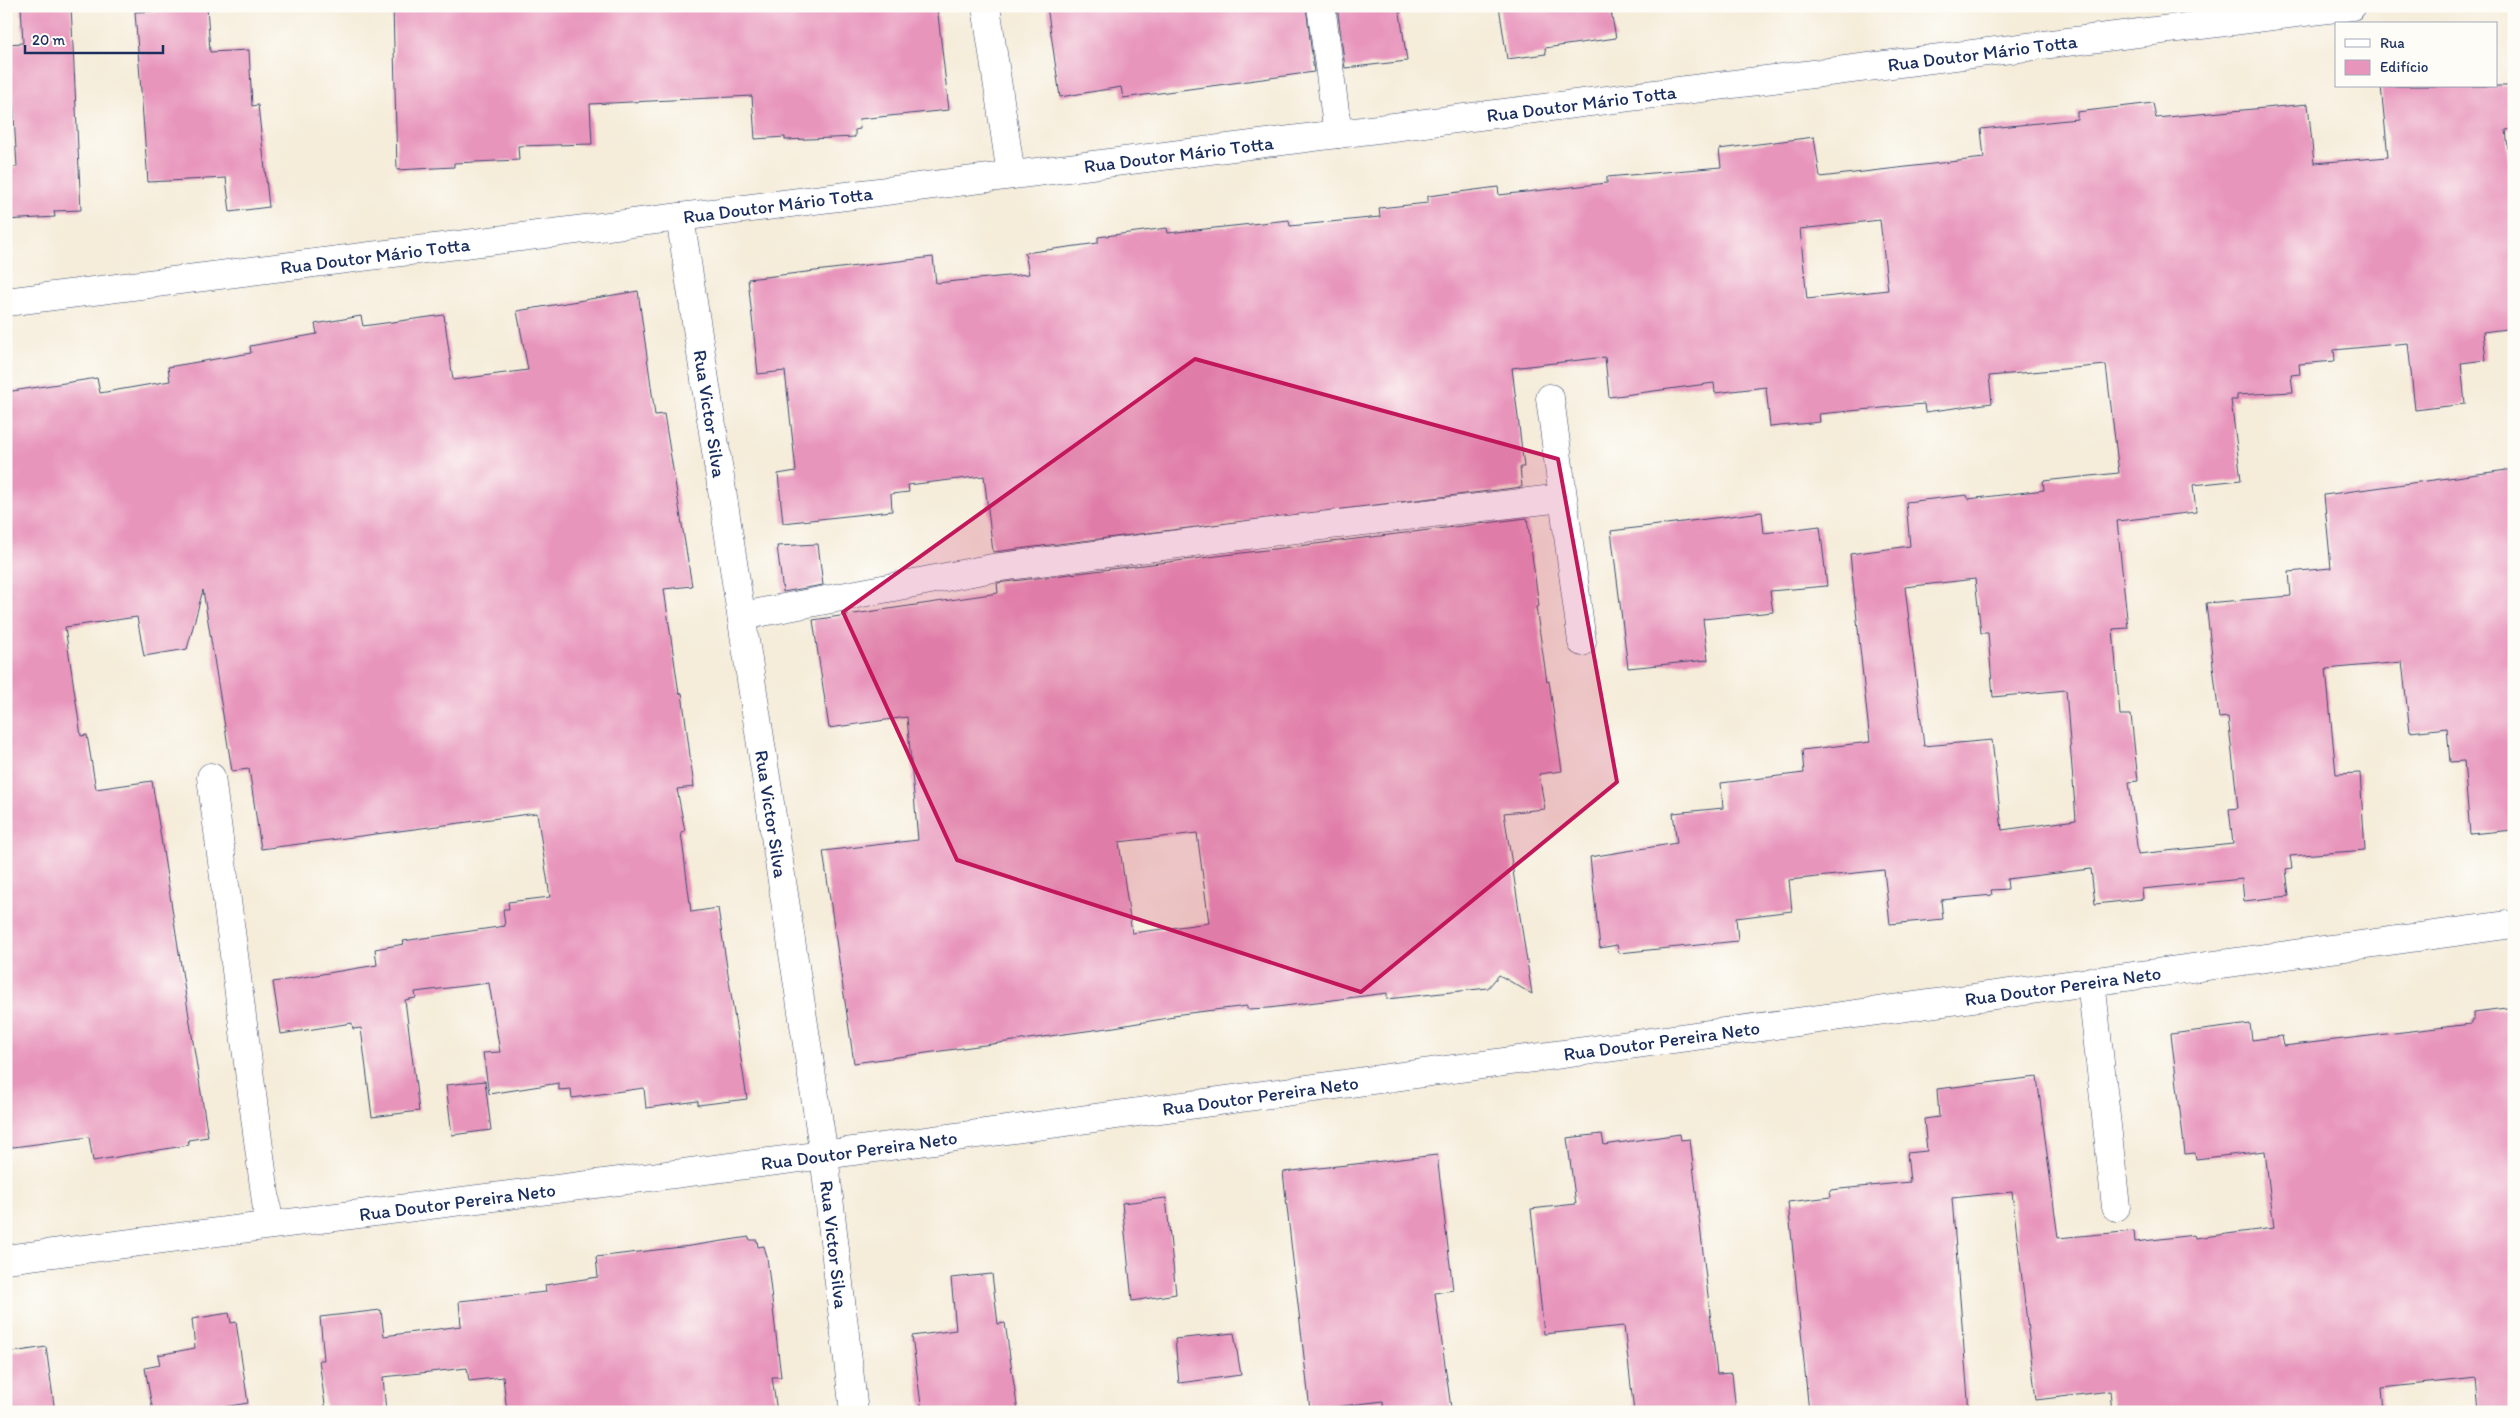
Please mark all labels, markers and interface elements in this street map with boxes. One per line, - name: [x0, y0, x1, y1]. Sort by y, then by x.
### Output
- scale bar: [25, 22, 162, 54]
- legend: [2335, 22, 2498, 88]
- street label: Rua Doutor Mário Totta: [1886, 30, 2079, 77]
- text: 20 m: [32, 31, 66, 49]
- text: Rua: [2380, 34, 2405, 52]
- text: Edifício: [2380, 58, 2428, 76]
- street label: Rua Doutor Mário Totta: [1485, 80, 1678, 127]
- street label: Rua Doutor Mário Totta: [1083, 131, 1275, 178]
- street label: Rua Doutor Mário Totta: [682, 182, 874, 228]
- street label: Rua Doutor Mário Totta: [279, 233, 471, 279]
- street label: Rua Victor Silva: [689, 348, 731, 479]
- street label: Rua Victor Silva: [750, 749, 792, 880]
- street label: Rua Doutor Pereira Neto: [1963, 961, 2163, 1011]
- street label: Rua Doutor Pereira Neto: [1562, 1016, 1761, 1066]
- street label: Rua Doutor Pereira Neto: [1161, 1071, 1360, 1121]
- street label: Rua Doutor Pereira Neto: [760, 1126, 959, 1175]
- street label: Rua Doutor Pereira Neto: [358, 1178, 557, 1226]
- street label: Rua Victor Silva: [815, 1179, 853, 1310]

